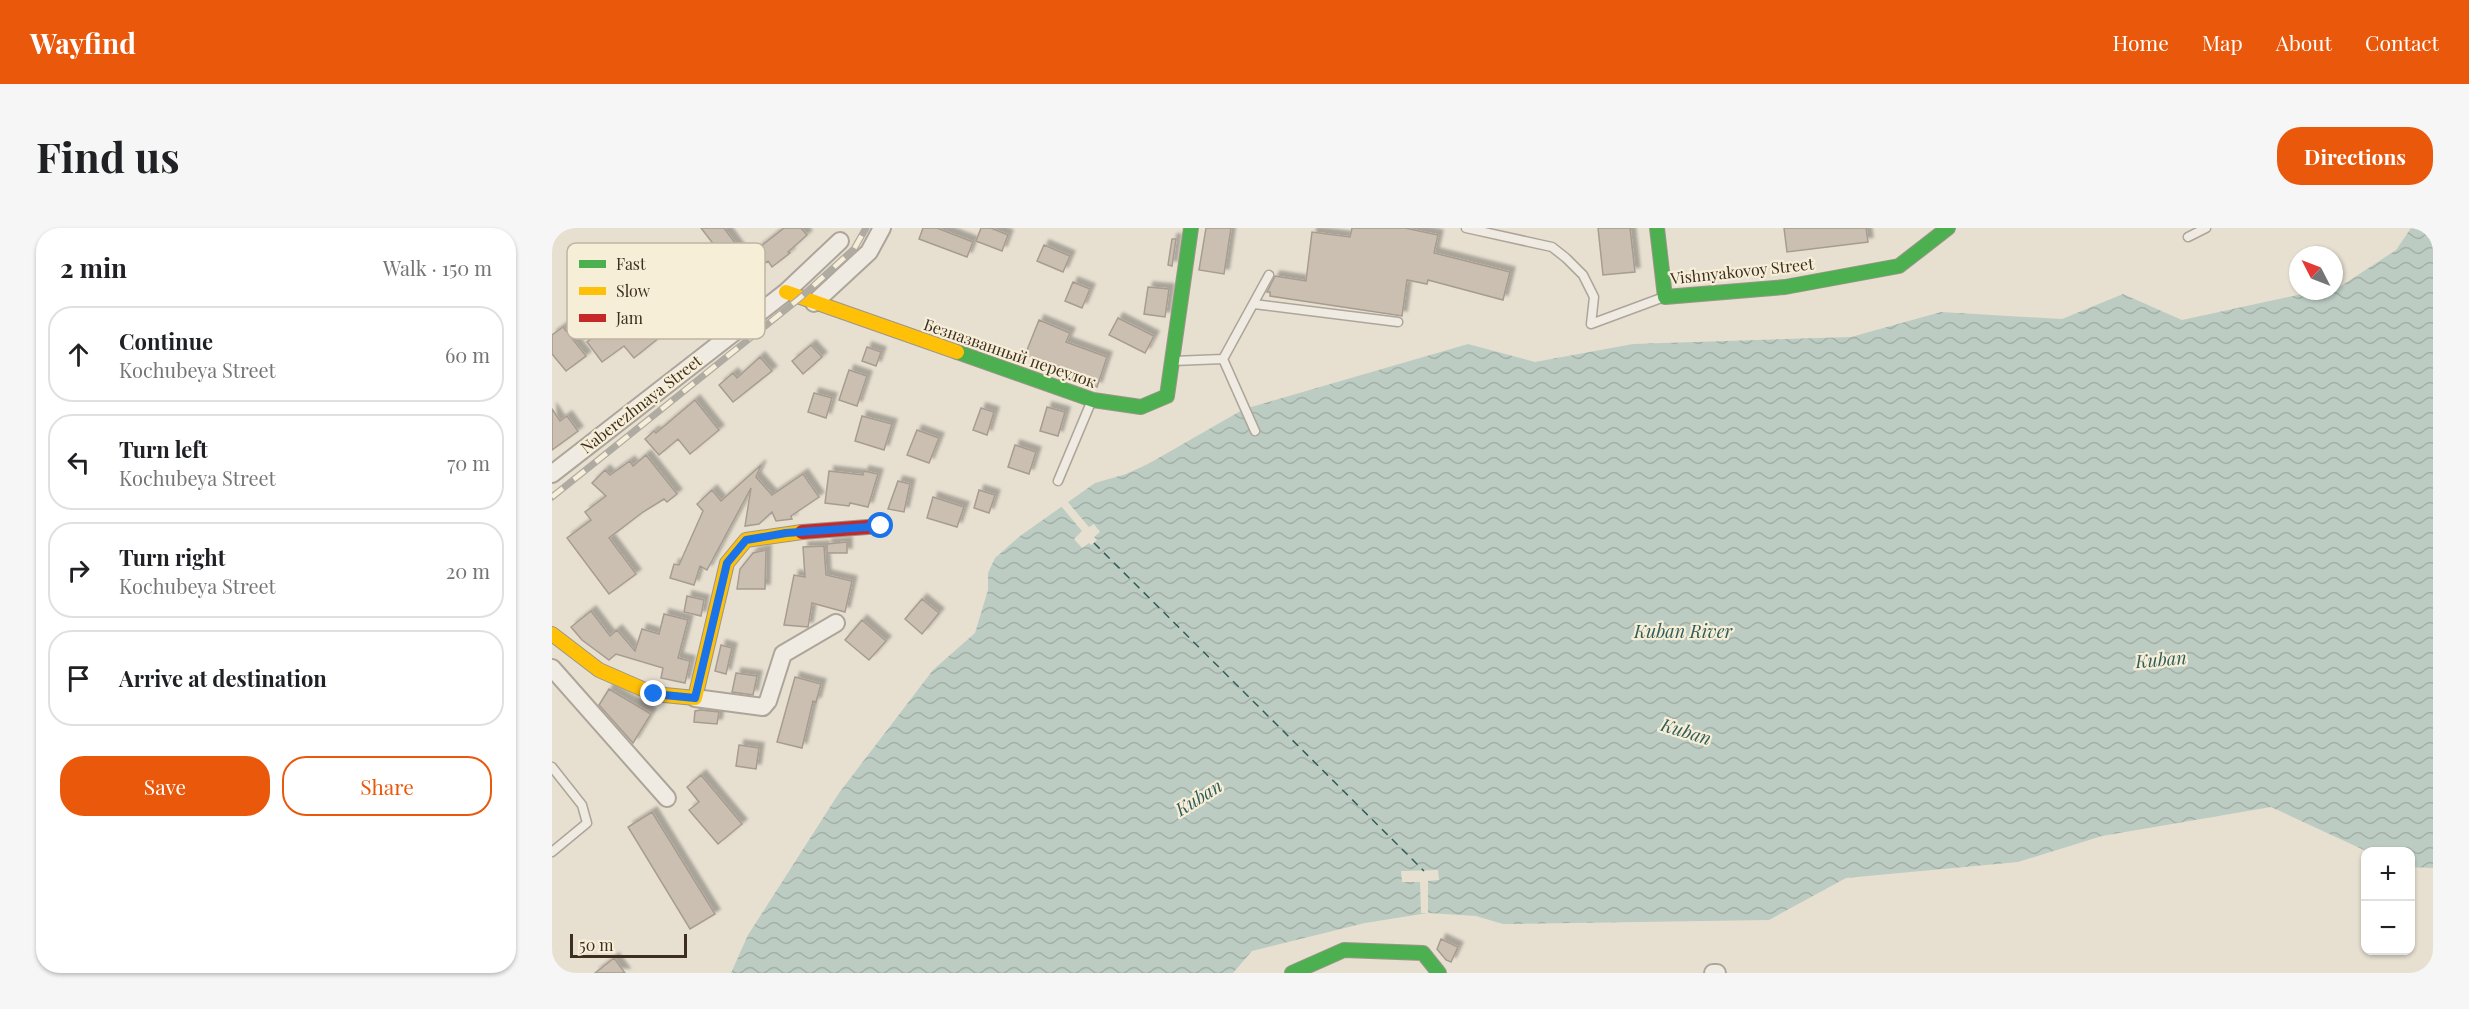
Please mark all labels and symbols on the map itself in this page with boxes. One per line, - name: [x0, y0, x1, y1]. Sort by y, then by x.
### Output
- legend: [567, 243, 765, 339]
- north arrow: [2289, 246, 2343, 300]
- street label: Vishnyakovoy Street: [1668, 252, 1815, 289]
- text: Fast: [616, 253, 646, 274]
- text: Slow: [616, 280, 651, 301]
- text: Jam: [615, 307, 643, 328]
- street label: Безназванный переулок: [921, 313, 1099, 392]
- street label: Naberezhnaya Street: [576, 350, 706, 457]
- route start: [867, 512, 893, 538]
- water label: Kuban River: [1633, 619, 1733, 643]
- water label: Kuban: [2133, 645, 2188, 673]
- route end: [640, 680, 666, 706]
- water label: Kuban: [1657, 712, 1714, 750]
- water label: Kuban: [1170, 773, 1227, 821]
- scale bar: [570, 931, 687, 958]

